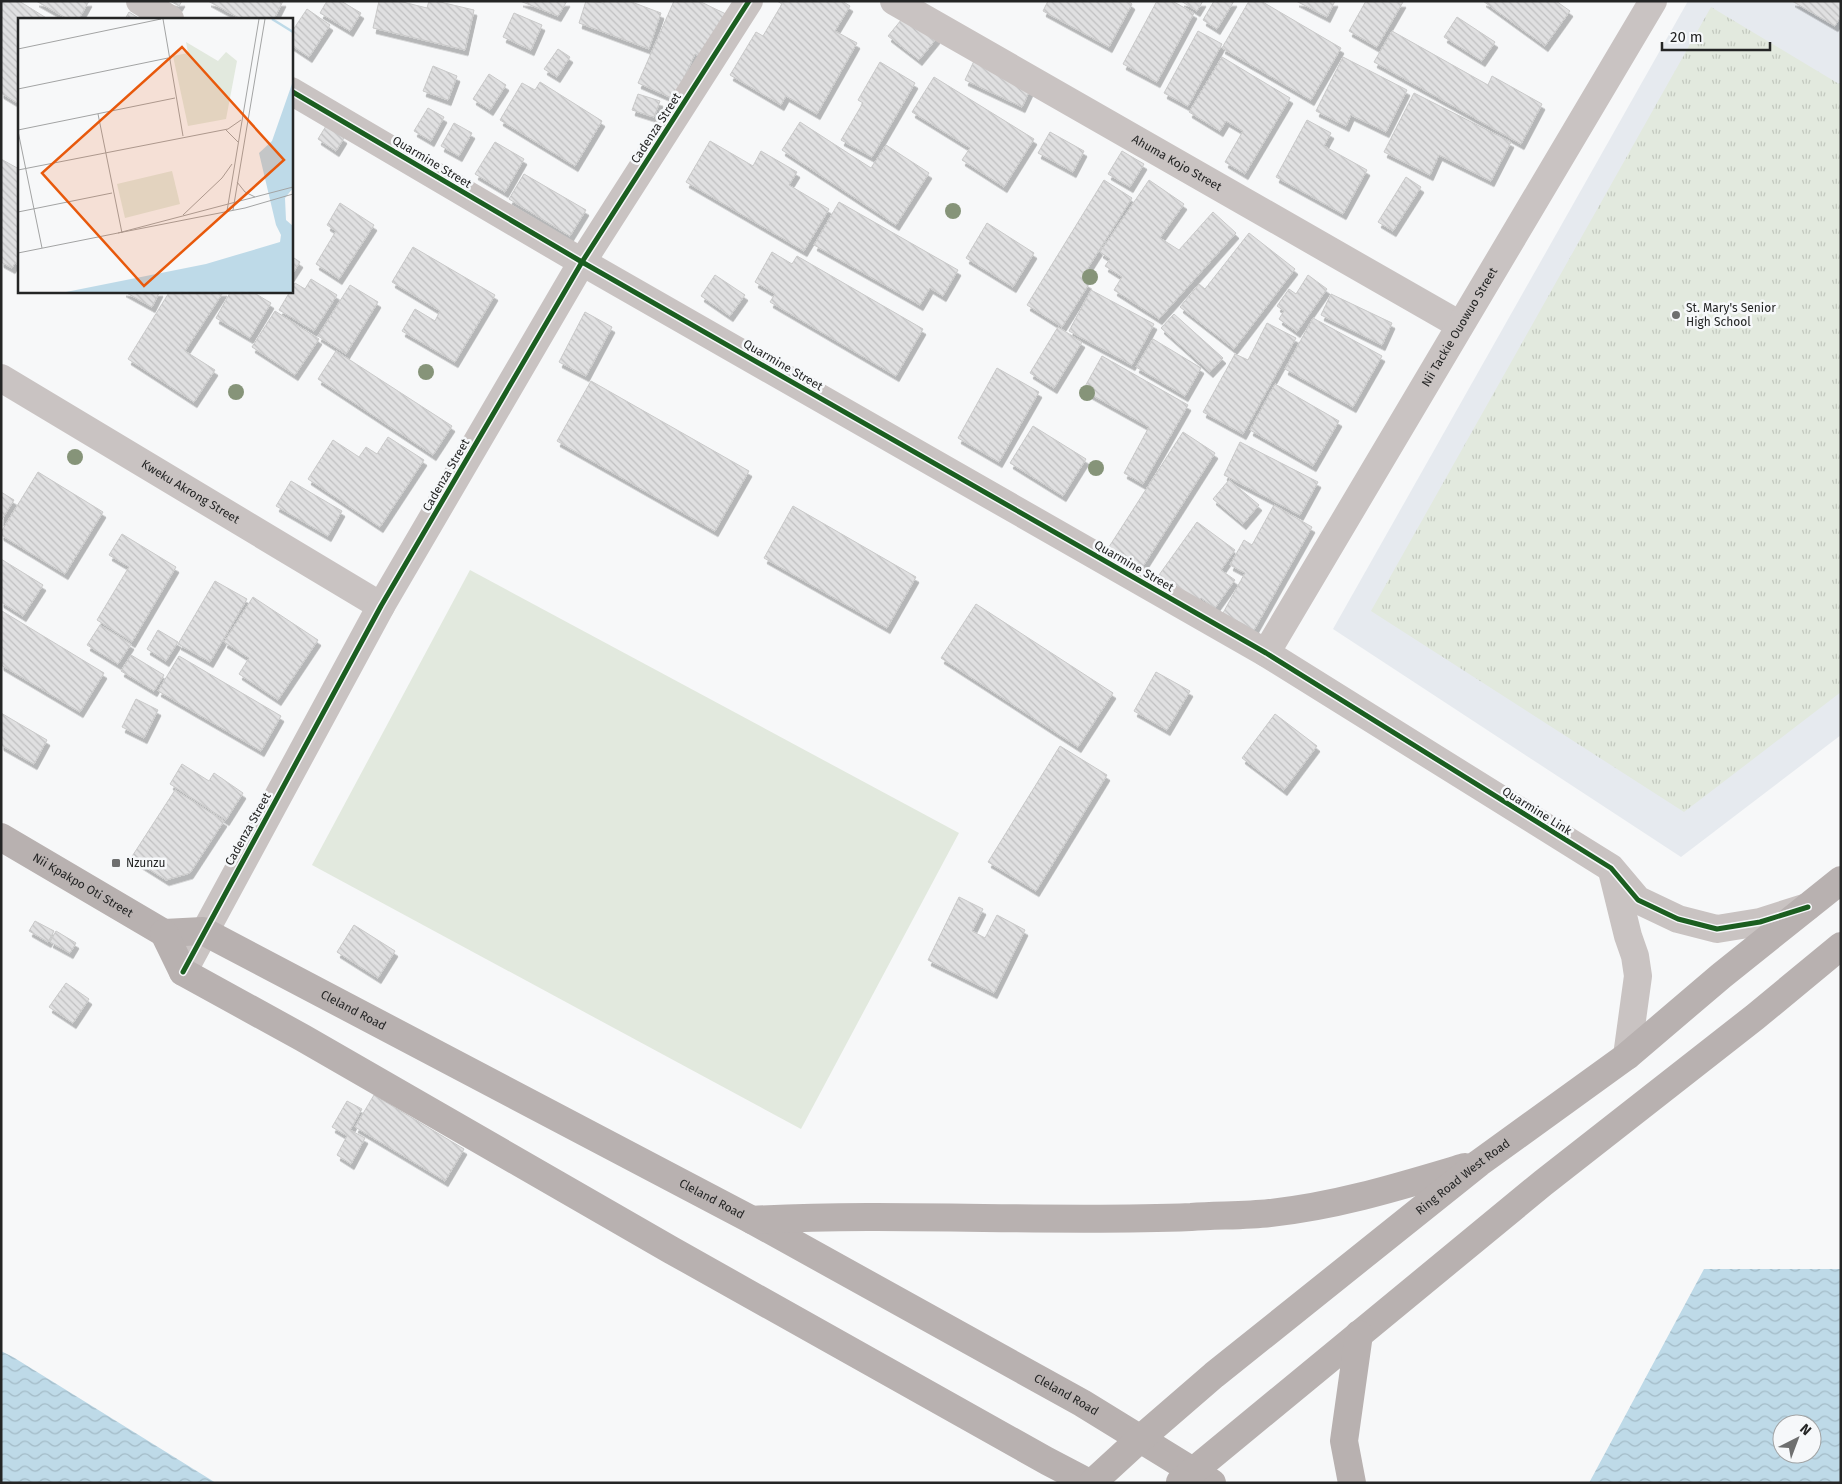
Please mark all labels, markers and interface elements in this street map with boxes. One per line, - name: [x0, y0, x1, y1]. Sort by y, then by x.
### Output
- inset map: [18, 18, 292, 292]
- scale bar: [1662, 20, 1770, 52]
- text: 20 m: [1670, 28, 1703, 46]
- street label: Cadenza Street: [628, 90, 684, 166]
- street label: Ahuma Kojo Street: [1130, 132, 1225, 194]
- street label: Quarmine Street: [390, 133, 474, 191]
- street label: Nii Tackie Ouowuo Street: [1419, 264, 1501, 389]
- place label: St. Mary's Senior High School: [1686, 301, 1776, 329]
- marker: St. Mary's Senior High School: [1670, 309, 1682, 321]
- street label: Quarmine Street: [741, 337, 826, 394]
- street label: Cadenza Street: [420, 436, 473, 514]
- street label: Kweku Akrong Street: [139, 457, 243, 527]
- street label: Quarmine Street: [1092, 538, 1177, 595]
- street label: Quarmine Link: [1500, 784, 1575, 838]
- street label: Cadenza Street: [222, 790, 274, 868]
- street label: Nii Kpakpo Oti Street: [30, 850, 136, 921]
- place label: Nzunzu: [126, 856, 165, 870]
- marker: Nzunzu: [110, 857, 122, 869]
- street label: Cleland Road: [318, 987, 388, 1033]
- street label: Ring Road West Road: [1413, 1136, 1513, 1218]
- street label: Cleland Road: [677, 1176, 747, 1222]
- street label: Cleland Road: [1032, 1371, 1101, 1418]
- north arrow: [1772, 1414, 1822, 1464]
- text: N: [1796, 1420, 1815, 1439]

